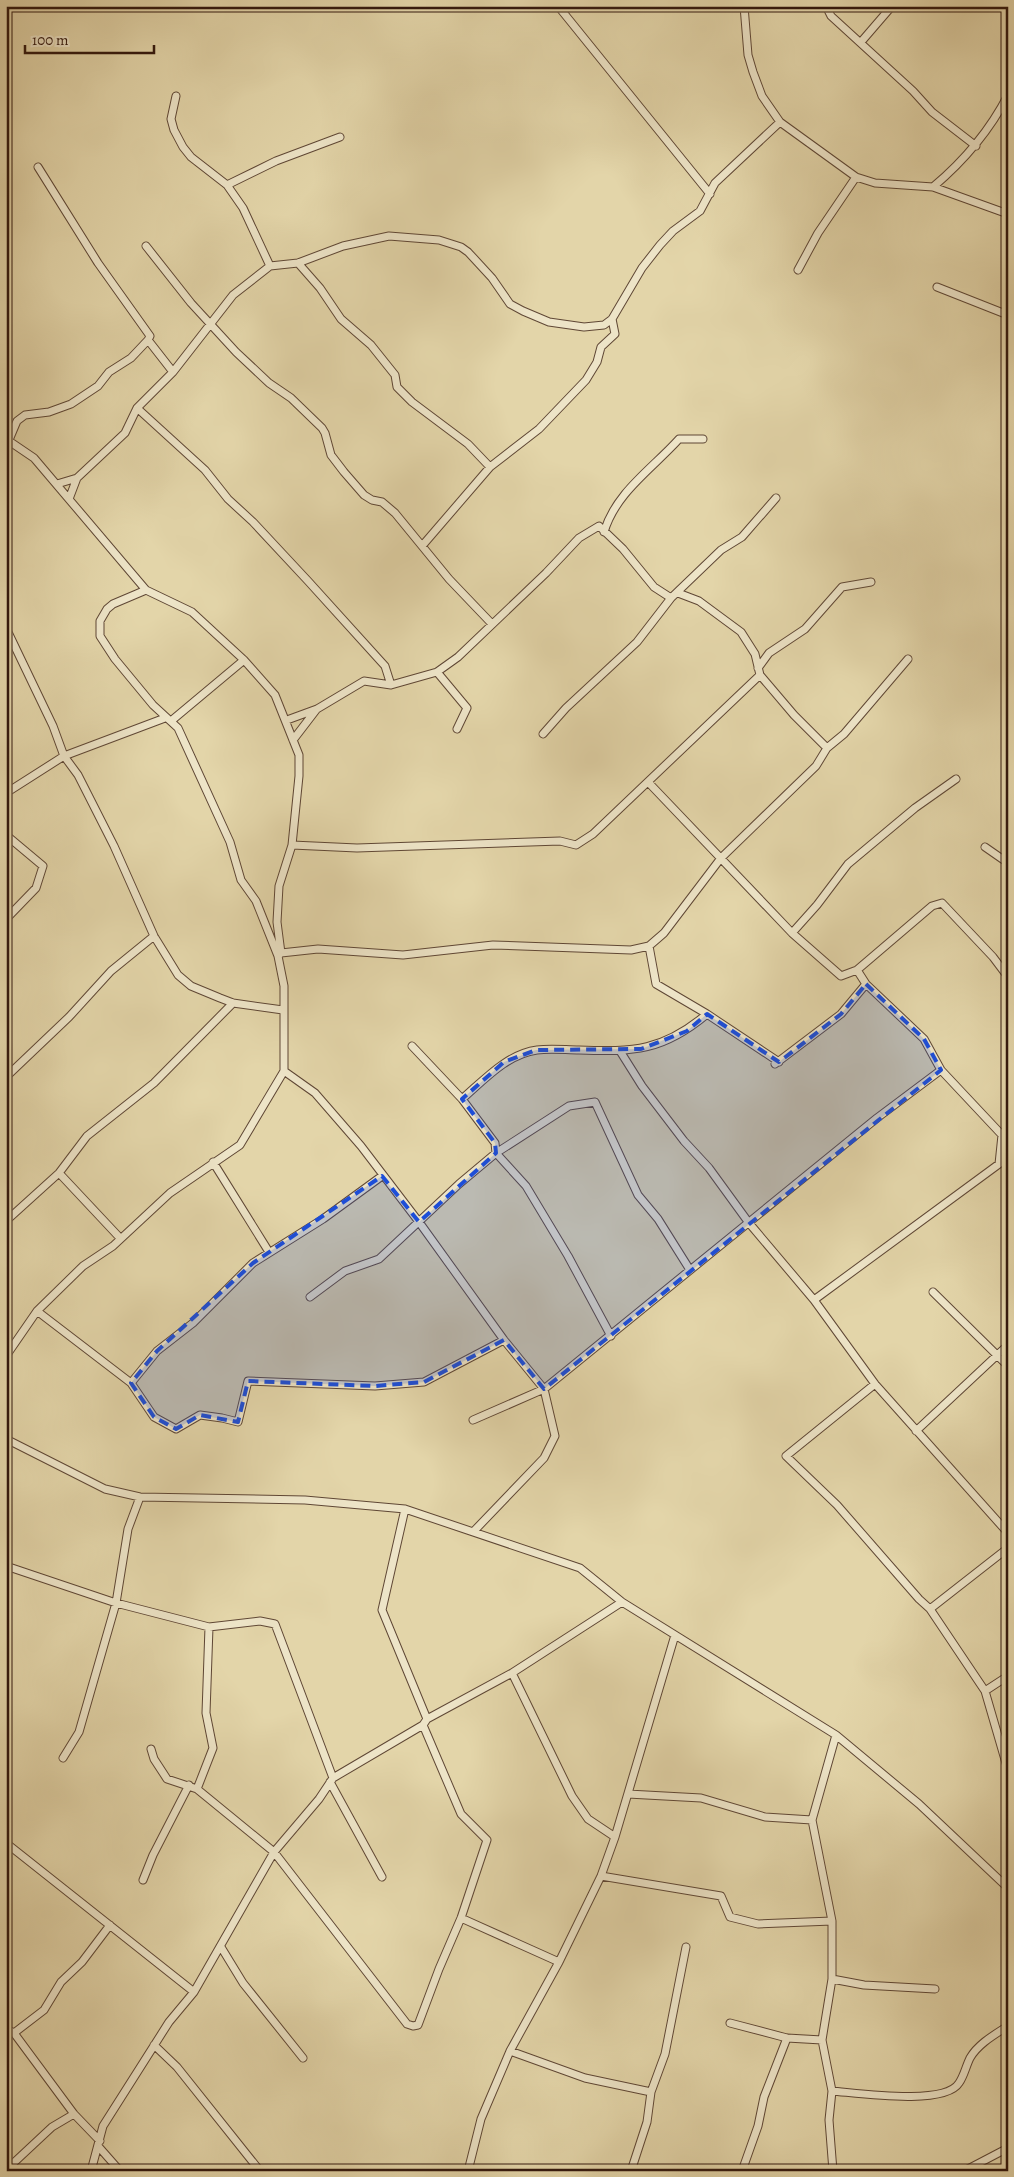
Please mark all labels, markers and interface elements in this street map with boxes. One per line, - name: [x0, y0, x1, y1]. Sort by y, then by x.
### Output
- scale bar: [25, 22, 154, 54]
- text: 100 m: [32, 30, 69, 50]

